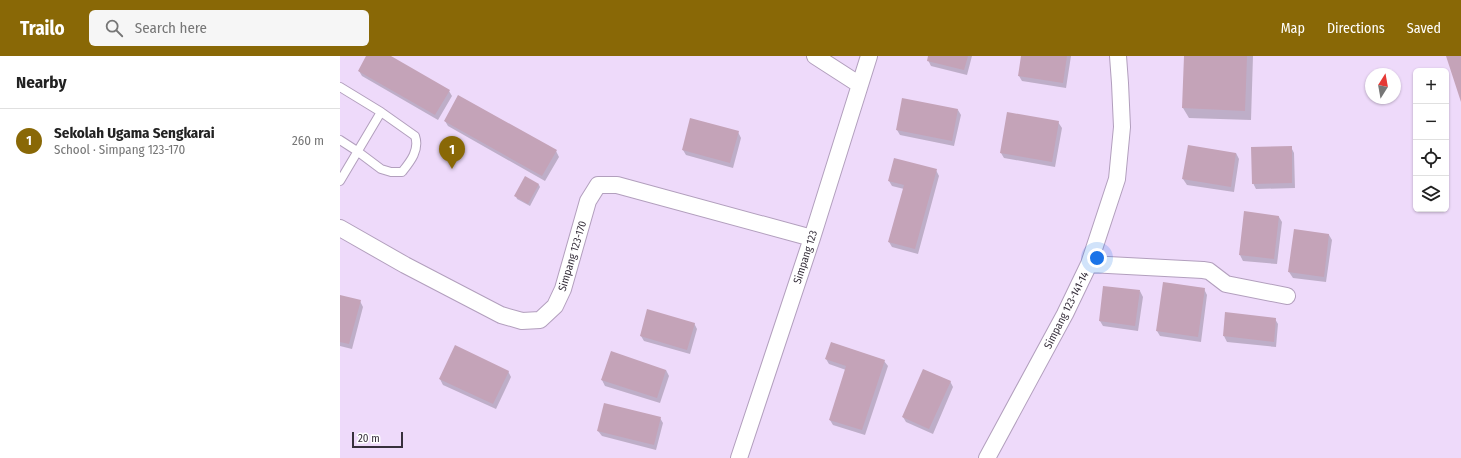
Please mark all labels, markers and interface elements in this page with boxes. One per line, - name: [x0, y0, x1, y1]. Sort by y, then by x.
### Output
- search box: [89, 10, 369, 46]
- text: Trailo: [20, 17, 65, 40]
- icon: search: [103, 17, 125, 39]
- text: Search here: [135, 19, 207, 37]
- text: Map: [1281, 20, 1305, 37]
- text: Directions: [1327, 20, 1385, 37]
- text: Saved: [1407, 20, 1441, 37]
- north arrow: [1365, 68, 1401, 104]
- map controls: [1413, 68, 1449, 212]
- button: +: [1413, 68, 1449, 104]
- text: Nearby: [16, 72, 67, 93]
- button: −: [1413, 104, 1449, 140]
- text: Sekolah Ugama Sengkarai: [54, 124, 215, 142]
- text: 1: [26, 133, 32, 148]
- text: 260 m: [292, 133, 324, 148]
- pin: 1: [439, 136, 465, 169]
- button: locate: [1413, 140, 1449, 176]
- text: School · Simpang 123-170: [54, 142, 185, 157]
- button: layers: [1413, 176, 1449, 212]
- street label: Simpang 123-170: [556, 219, 589, 293]
- street label: Simpang 123: [791, 229, 820, 286]
- your location: [1087, 248, 1107, 268]
- street label: Simpang 123-141-14: [1041, 269, 1092, 351]
- scale bar: [352, 430, 403, 449]
- text: 20 m: [358, 432, 380, 445]

